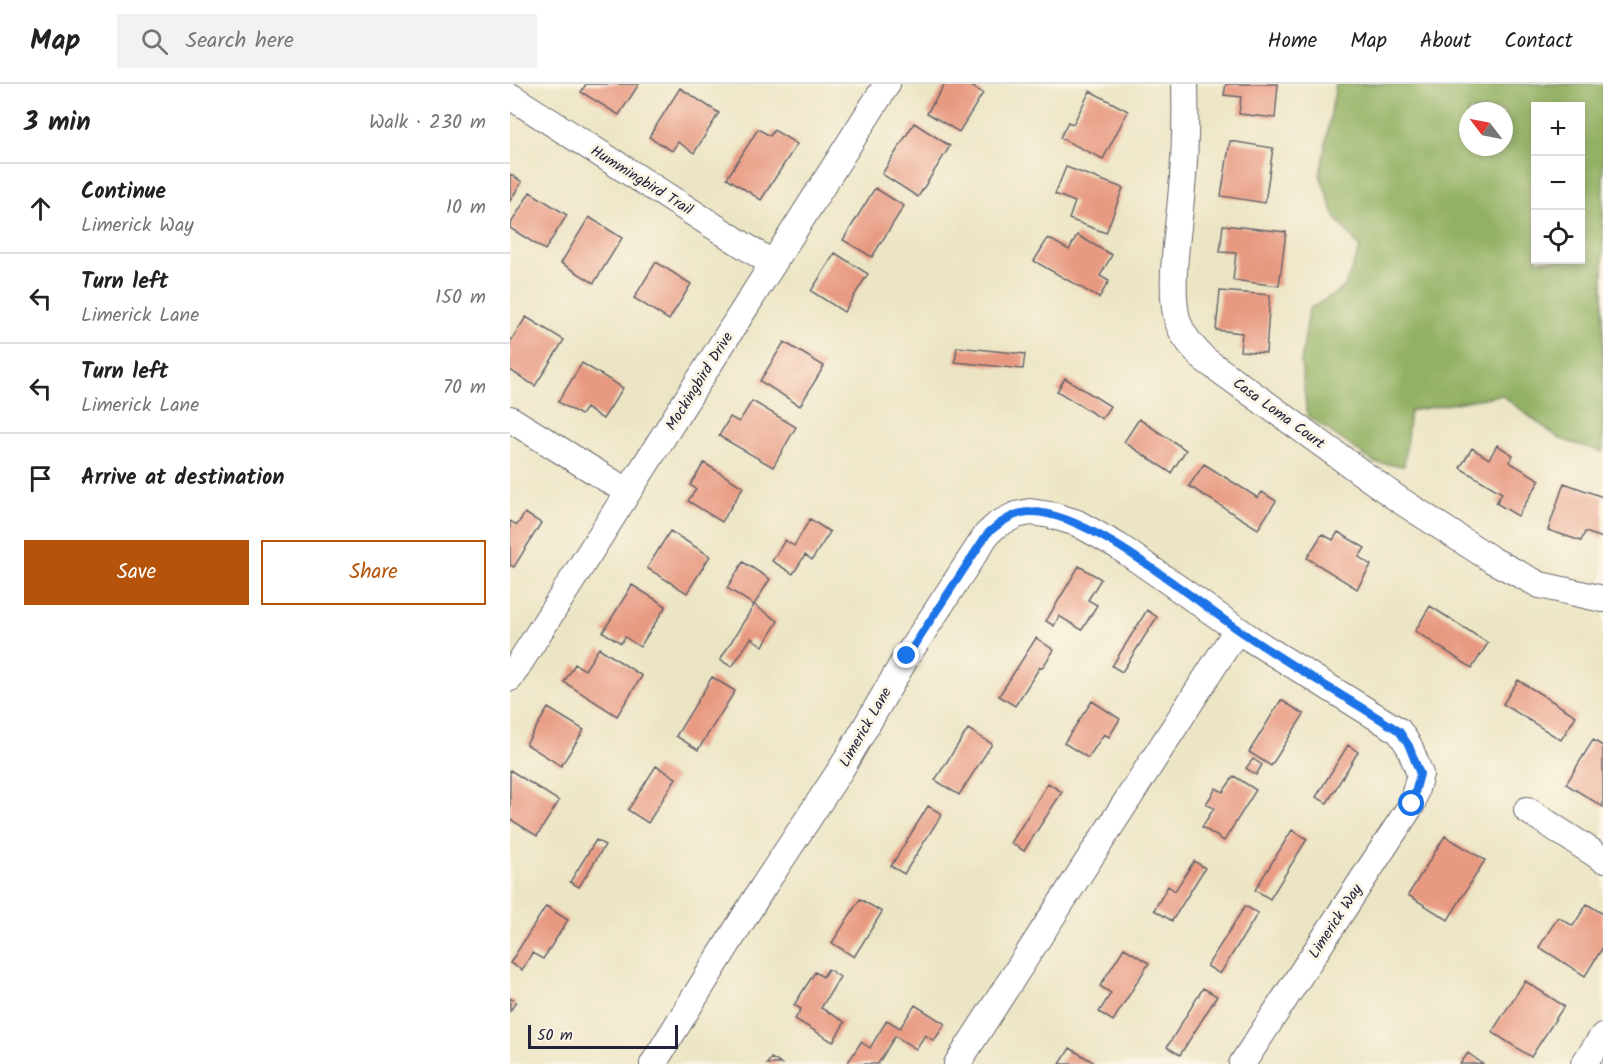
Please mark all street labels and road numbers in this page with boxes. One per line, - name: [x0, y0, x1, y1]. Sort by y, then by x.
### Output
- street label: Hummingbird Trail: [585, 140, 698, 222]
- street label: Mockingbird Drive: [660, 327, 740, 435]
- street label: Casa Loma Court: [1227, 372, 1330, 456]
- street label: Limerick Lane: [833, 683, 899, 772]
- street label: Limerick Way: [1303, 879, 1369, 964]

